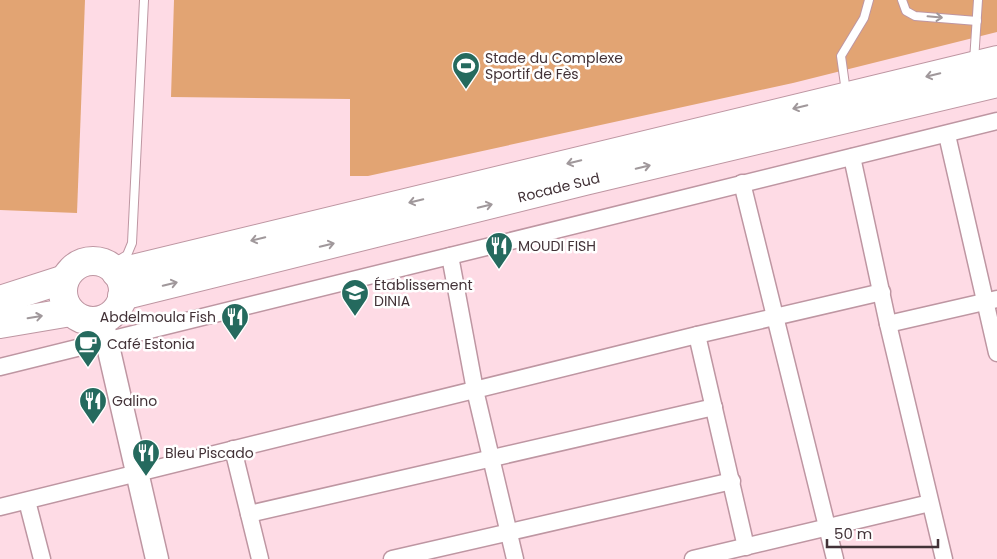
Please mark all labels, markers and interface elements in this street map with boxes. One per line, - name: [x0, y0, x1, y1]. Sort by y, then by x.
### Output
- one-way arrow: [926, 13, 942, 22]
- place label: Stade du Complexe Sportif de Fès: [485, 48, 623, 84]
- sports icon: Stade du Complexe Sportif de Fès: [451, 51, 481, 90]
- one-way arrow: [925, 71, 941, 80]
- one-way arrow: [792, 103, 808, 112]
- one-way arrow: [566, 158, 582, 167]
- one-way arrow: [634, 162, 650, 171]
- street label: Rocade Sud: [516, 168, 602, 207]
- one-way arrow: [408, 197, 424, 206]
- one-way arrow: [477, 200, 493, 210]
- restaurant icon: MOUDI FISH: [484, 231, 514, 270]
- one-way arrow: [251, 235, 267, 244]
- place label: MOUDI FISH: [518, 236, 596, 256]
- one-way arrow: [319, 240, 335, 249]
- place label: Établissement DINIA: [374, 275, 473, 311]
- school or university icon: Établissement DINIA: [340, 278, 370, 317]
- one-way arrow: [161, 279, 177, 288]
- restaurant icon: Abdelmoula Fish: [220, 302, 250, 341]
- place label: Abdelmoula Fish: [100, 307, 216, 327]
- one-way arrow: [27, 311, 43, 321]
- cafe icon: Café Estonia: [73, 329, 103, 368]
- place label: Café Estonia: [107, 334, 195, 354]
- restaurant icon: Galino: [78, 386, 108, 425]
- place label: Galino: [112, 391, 157, 411]
- restaurant icon: Bleu Piscado: [131, 438, 161, 477]
- place label: Bleu Piscado: [165, 443, 254, 463]
- scale bar: [827, 516, 938, 548]
- text: 50 m: [834, 523, 872, 544]

